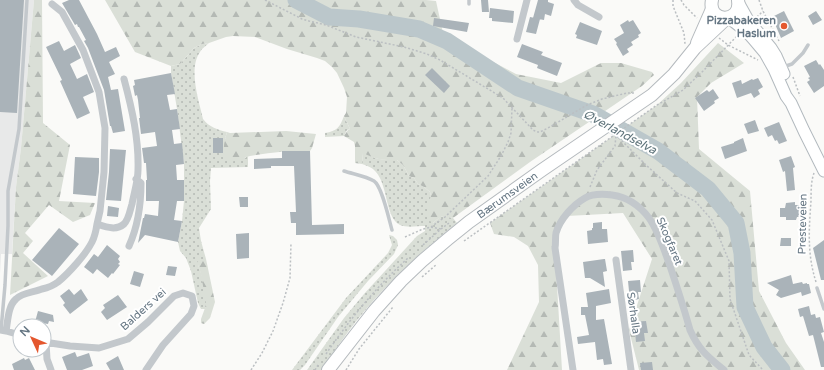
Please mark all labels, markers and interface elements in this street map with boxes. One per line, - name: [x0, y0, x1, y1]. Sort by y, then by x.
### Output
- place label: Pizzabakeren Haslum: [707, 14, 776, 40]
- marker: Pizzabakeren Haslum: [779, 21, 789, 31]
- water label: Øverlandselva: [581, 107, 659, 157]
- street label: Bærumsveien: [474, 169, 540, 221]
- street label: Presteveien: [795, 194, 810, 255]
- street label: Skogfaret: [654, 215, 685, 267]
- street label: Balders vei: [118, 286, 169, 333]
- street label: Sørhalla: [624, 291, 643, 335]
- north arrow: [12, 318, 52, 358]
- text: N: [17, 324, 33, 339]

